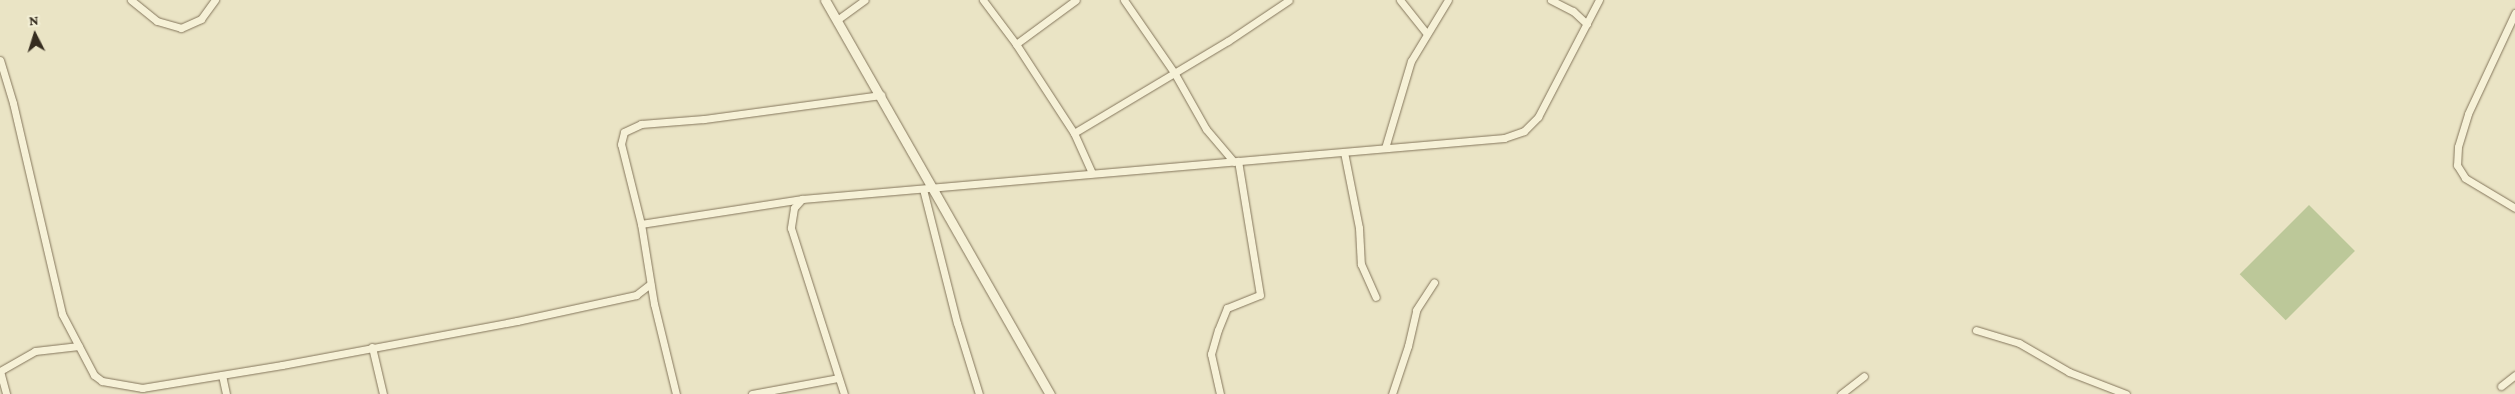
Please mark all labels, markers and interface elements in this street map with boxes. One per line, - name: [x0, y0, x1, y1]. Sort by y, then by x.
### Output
- north arrow: [10, 10, 60, 60]
- text: N: [28, 12, 39, 28]

